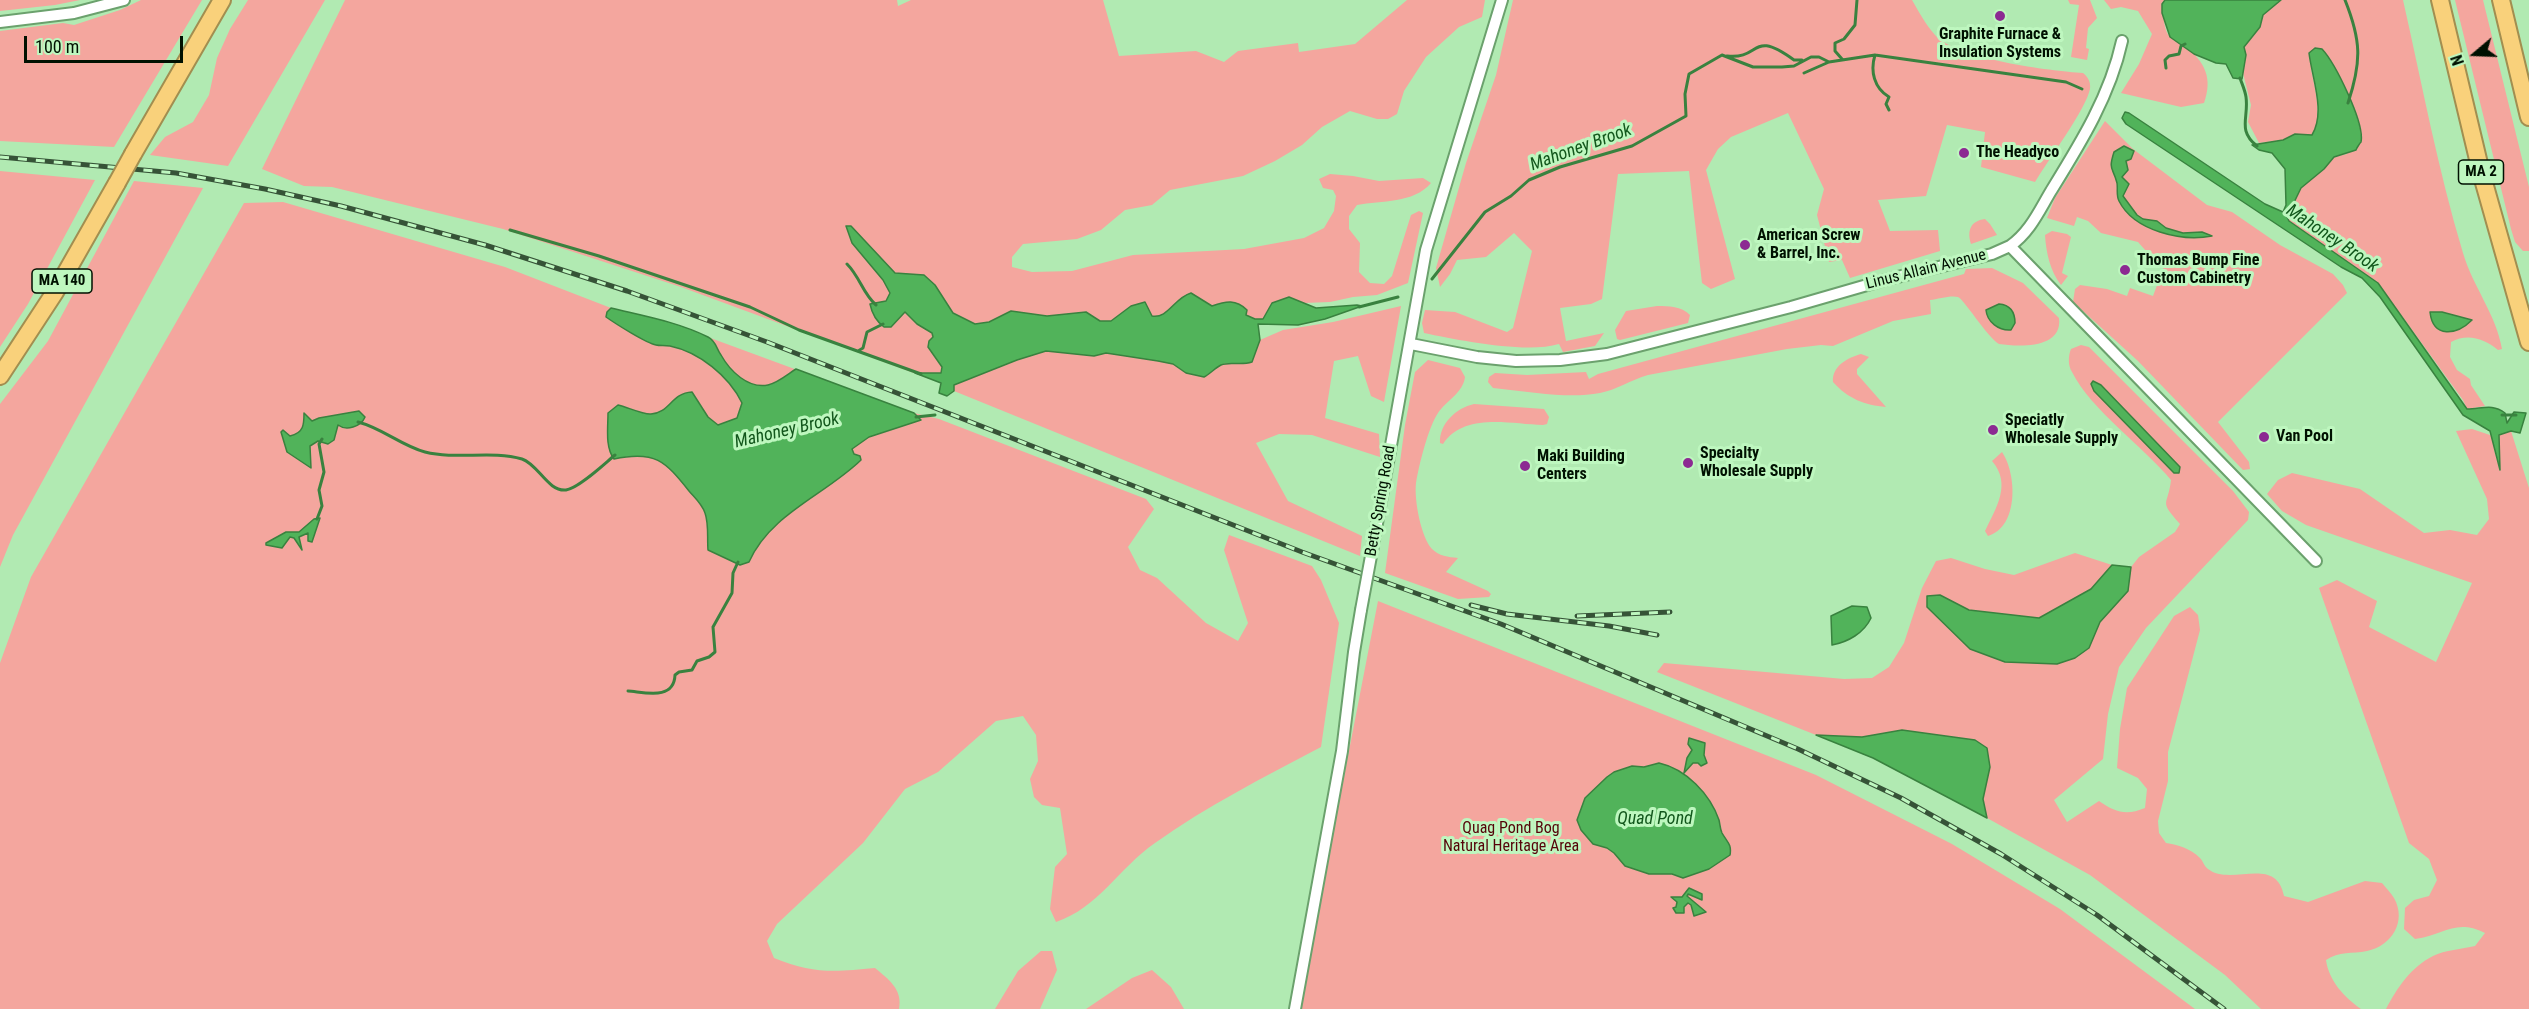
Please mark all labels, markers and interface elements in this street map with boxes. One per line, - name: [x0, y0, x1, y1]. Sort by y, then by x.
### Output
- marker: Graphite Furnace & Insulation Systems: [1993, 9, 2007, 23]
- scale bar: [27, 24, 186, 62]
- north arrow: [2445, 24, 2505, 84]
- place label: Graphite Furnace & Insulation Systems: [1939, 25, 2061, 63]
- text: 100 m: [35, 36, 79, 57]
- text: N: [2447, 52, 2468, 68]
- water label: Mahoney Brook: [1527, 120, 1635, 176]
- place label: The Headyco: [1976, 143, 2059, 163]
- marker: The Headyco: [1957, 146, 1971, 160]
- road number: MA 2: [2458, 160, 2504, 184]
- water label: Mahoney Brook: [2282, 200, 2382, 278]
- place label: American Screw & Barrel, Inc.: [1757, 226, 1860, 264]
- marker: American Screw & Barrel, Inc.: [1738, 238, 1752, 252]
- street label: Linus Allain Avenue: [1864, 246, 1988, 294]
- place label: Thomas Bump Fine Custom Cabinetry: [2137, 251, 2259, 289]
- marker: Thomas Bump Fine Custom Cabinetry: [2118, 263, 2132, 277]
- road number: MA 140: [32, 269, 92, 293]
- water label: Mahoney Brook: [733, 408, 841, 454]
- place label: Speciatly Wholesale Supply: [2005, 411, 2118, 449]
- marker: Speciatly Wholesale Supply: [1986, 423, 2000, 437]
- place label: Van Pool: [2276, 427, 2333, 447]
- marker: Van Pool: [2257, 430, 2271, 444]
- street label: Betty Spring Road: [1362, 444, 1400, 558]
- place label: Specialty Wholesale Supply: [1700, 444, 1813, 482]
- place label: Maki Building Centers: [1537, 447, 1625, 485]
- marker: Specialty Wholesale Supply: [1681, 456, 1695, 470]
- marker: Maki Building Centers: [1518, 459, 1532, 473]
- water label: Quad Pond: [1617, 808, 1693, 830]
- park label: Quag Pond Bog Natural Heritage Area: [1443, 819, 1579, 857]

